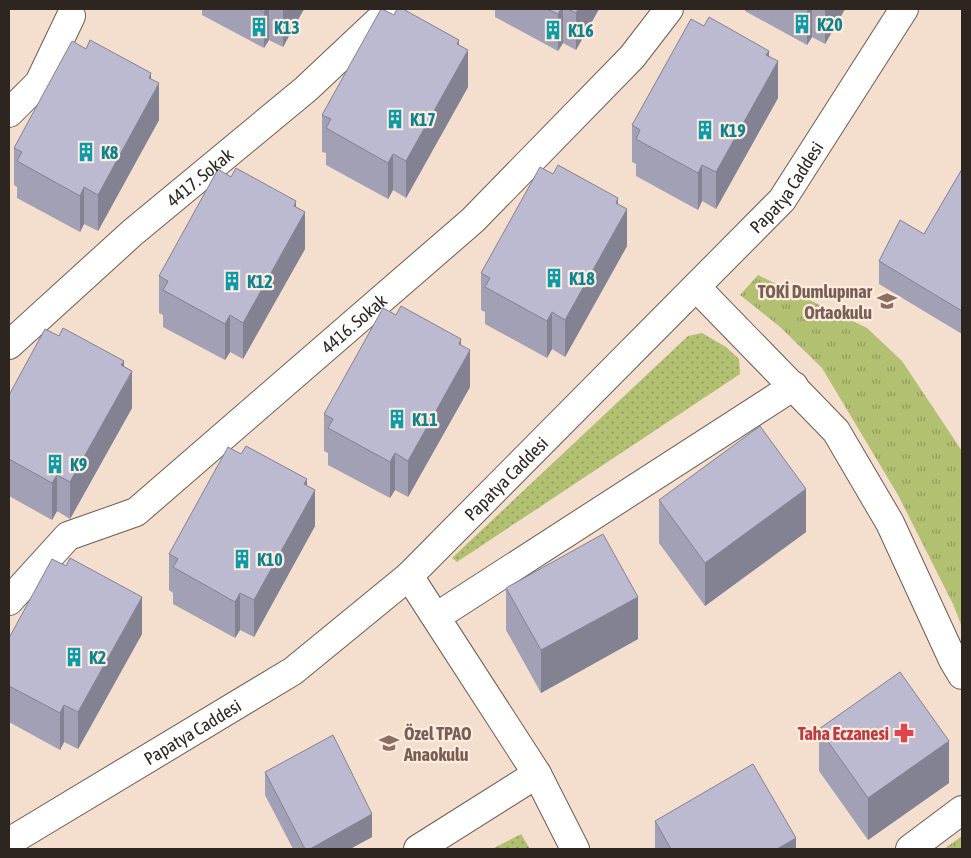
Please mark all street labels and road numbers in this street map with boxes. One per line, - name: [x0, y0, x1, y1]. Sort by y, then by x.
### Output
- street label: Papatya Caddesi: [745, 137, 827, 237]
- street label: 4417. Sokak: [162, 144, 237, 211]
- street label: 4416. Sokak: [317, 289, 391, 357]
- street label: Papatya Caddesi: [460, 432, 552, 525]
- street label: Papatya Caddesi: [140, 694, 245, 769]

